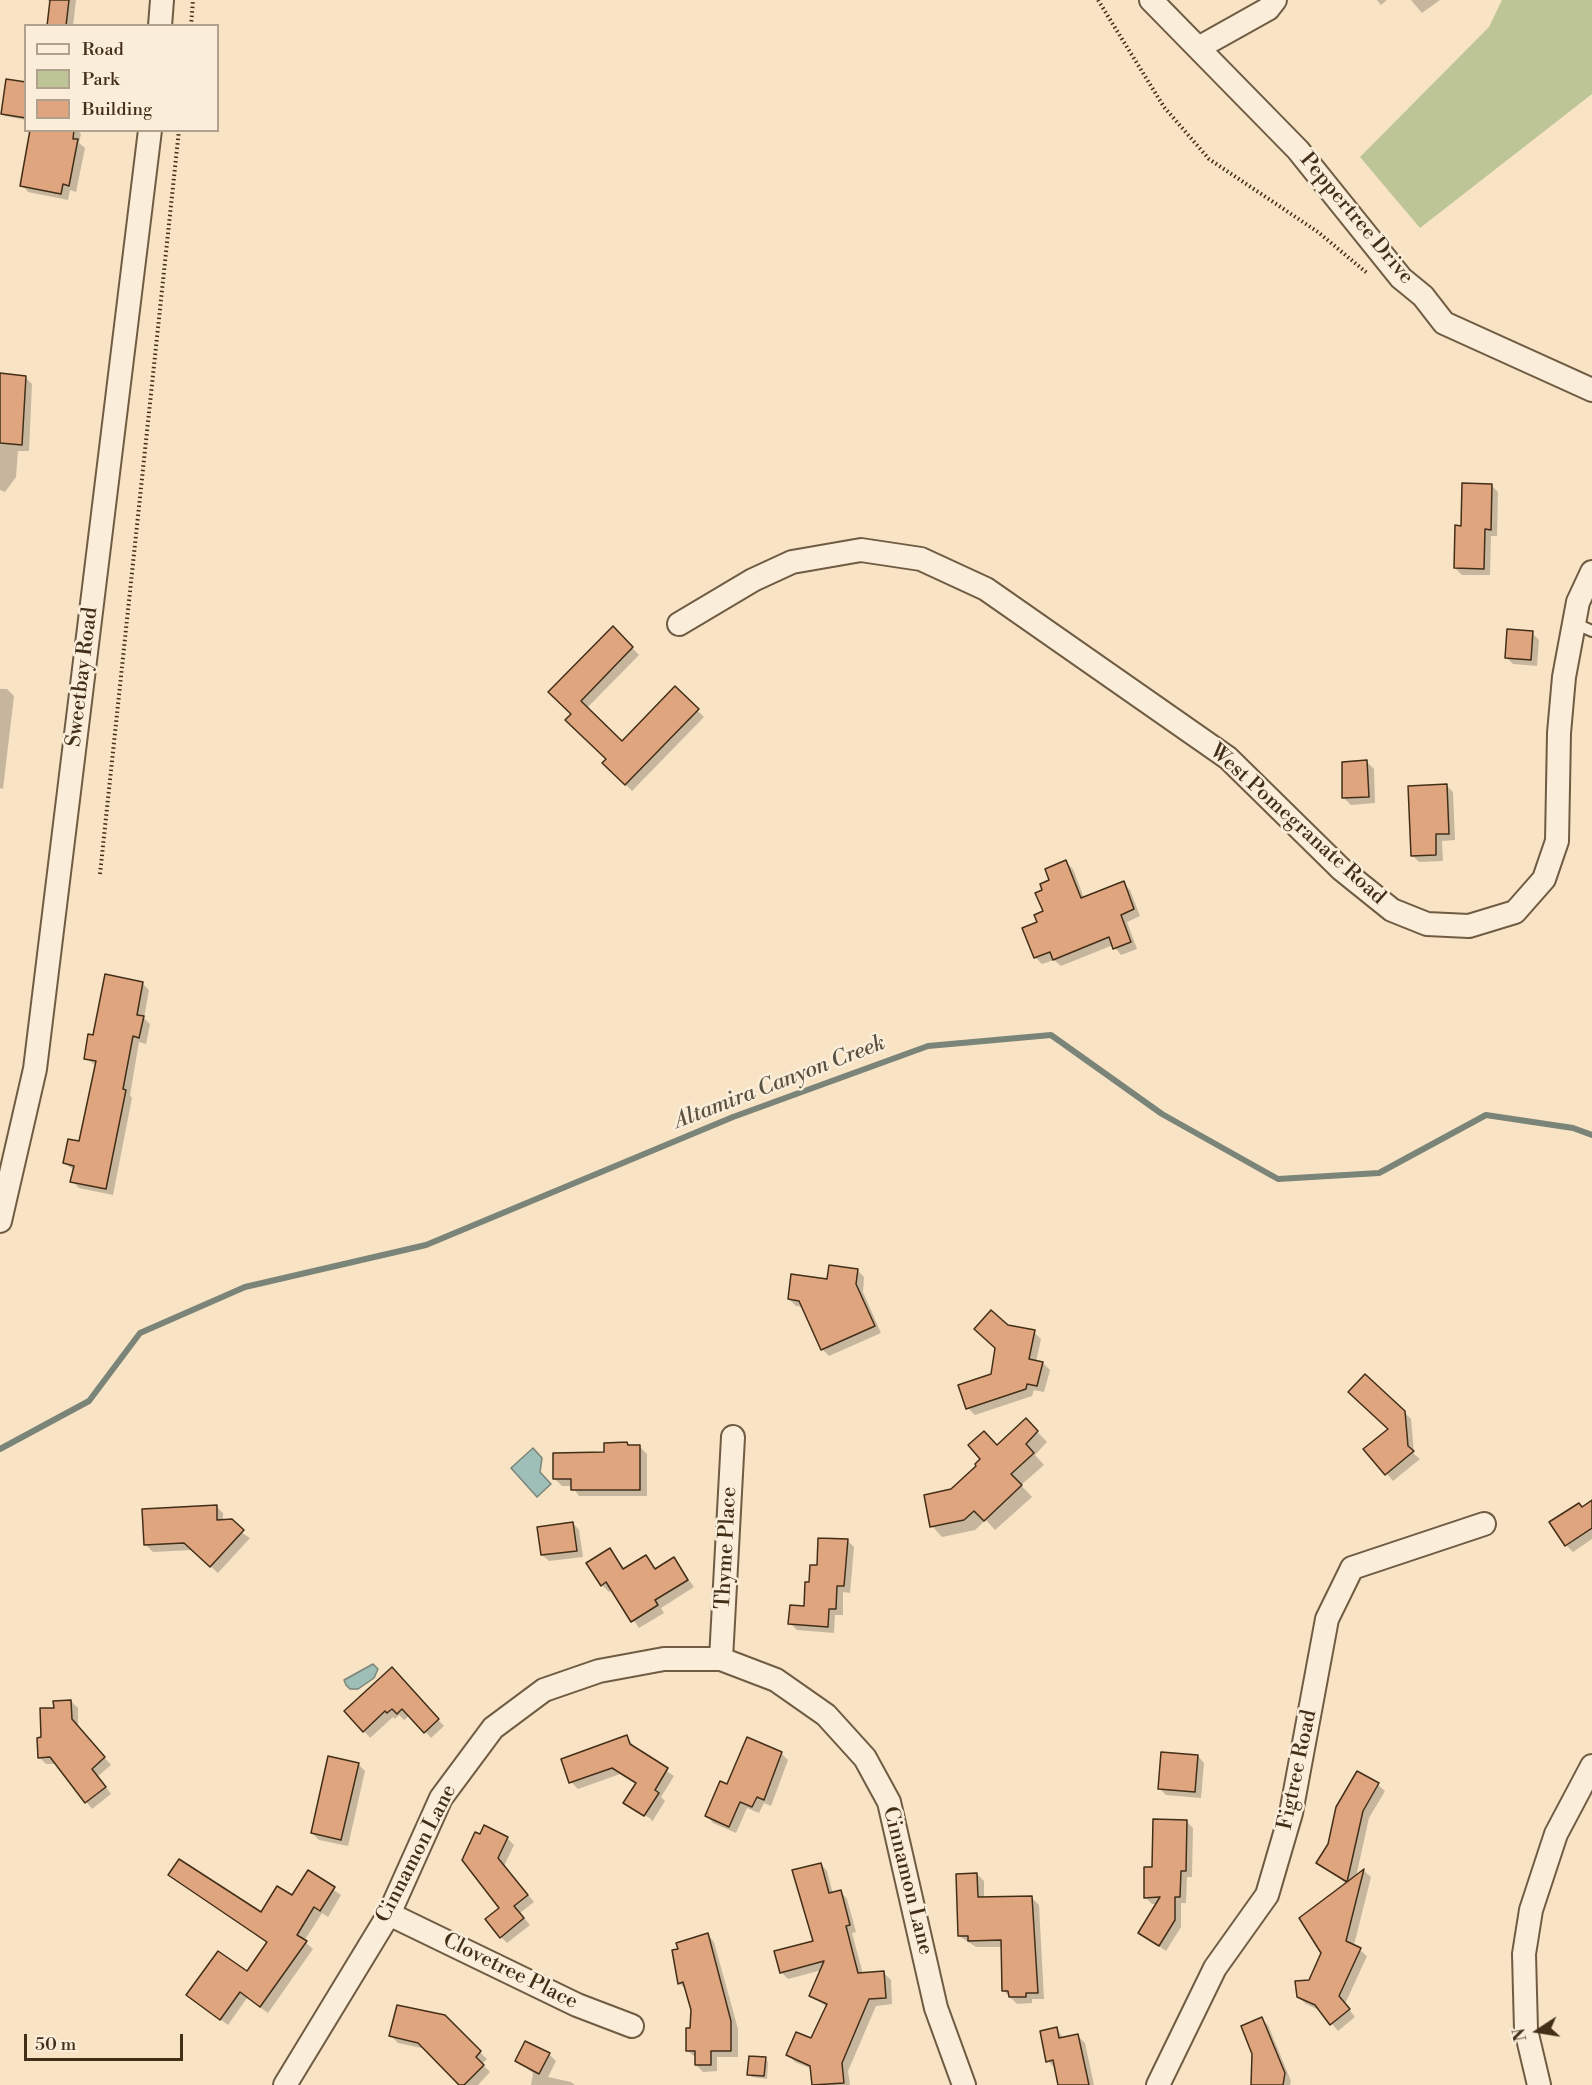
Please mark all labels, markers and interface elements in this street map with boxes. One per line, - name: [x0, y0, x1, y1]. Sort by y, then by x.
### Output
- legend: [24, 24, 219, 132]
- text: Road: [82, 38, 124, 61]
- text: Park: [82, 68, 119, 91]
- text: Building: [82, 98, 152, 121]
- street label: Peppertree Drive: [1294, 148, 1418, 290]
- street label: Sweetbay Road: [62, 606, 104, 748]
- street label: West Pomegranate Road: [1204, 739, 1390, 911]
- water label: Altamira Canyon Creek: [671, 1030, 889, 1136]
- street label: Thyme Place: [711, 1486, 743, 1610]
- street label: Figtree Road: [1273, 1708, 1323, 1832]
- street label: Cinnamon Lane: [371, 1781, 463, 1927]
- street label: Cinnamon Lane: [876, 1804, 938, 1958]
- street label: Clovetree Place: [438, 1928, 582, 2016]
- north arrow: [1508, 2001, 1568, 2061]
- scale bar: [27, 2022, 186, 2060]
- text: N: [1509, 2026, 1531, 2043]
- text: 50 m: [35, 2033, 76, 2056]

